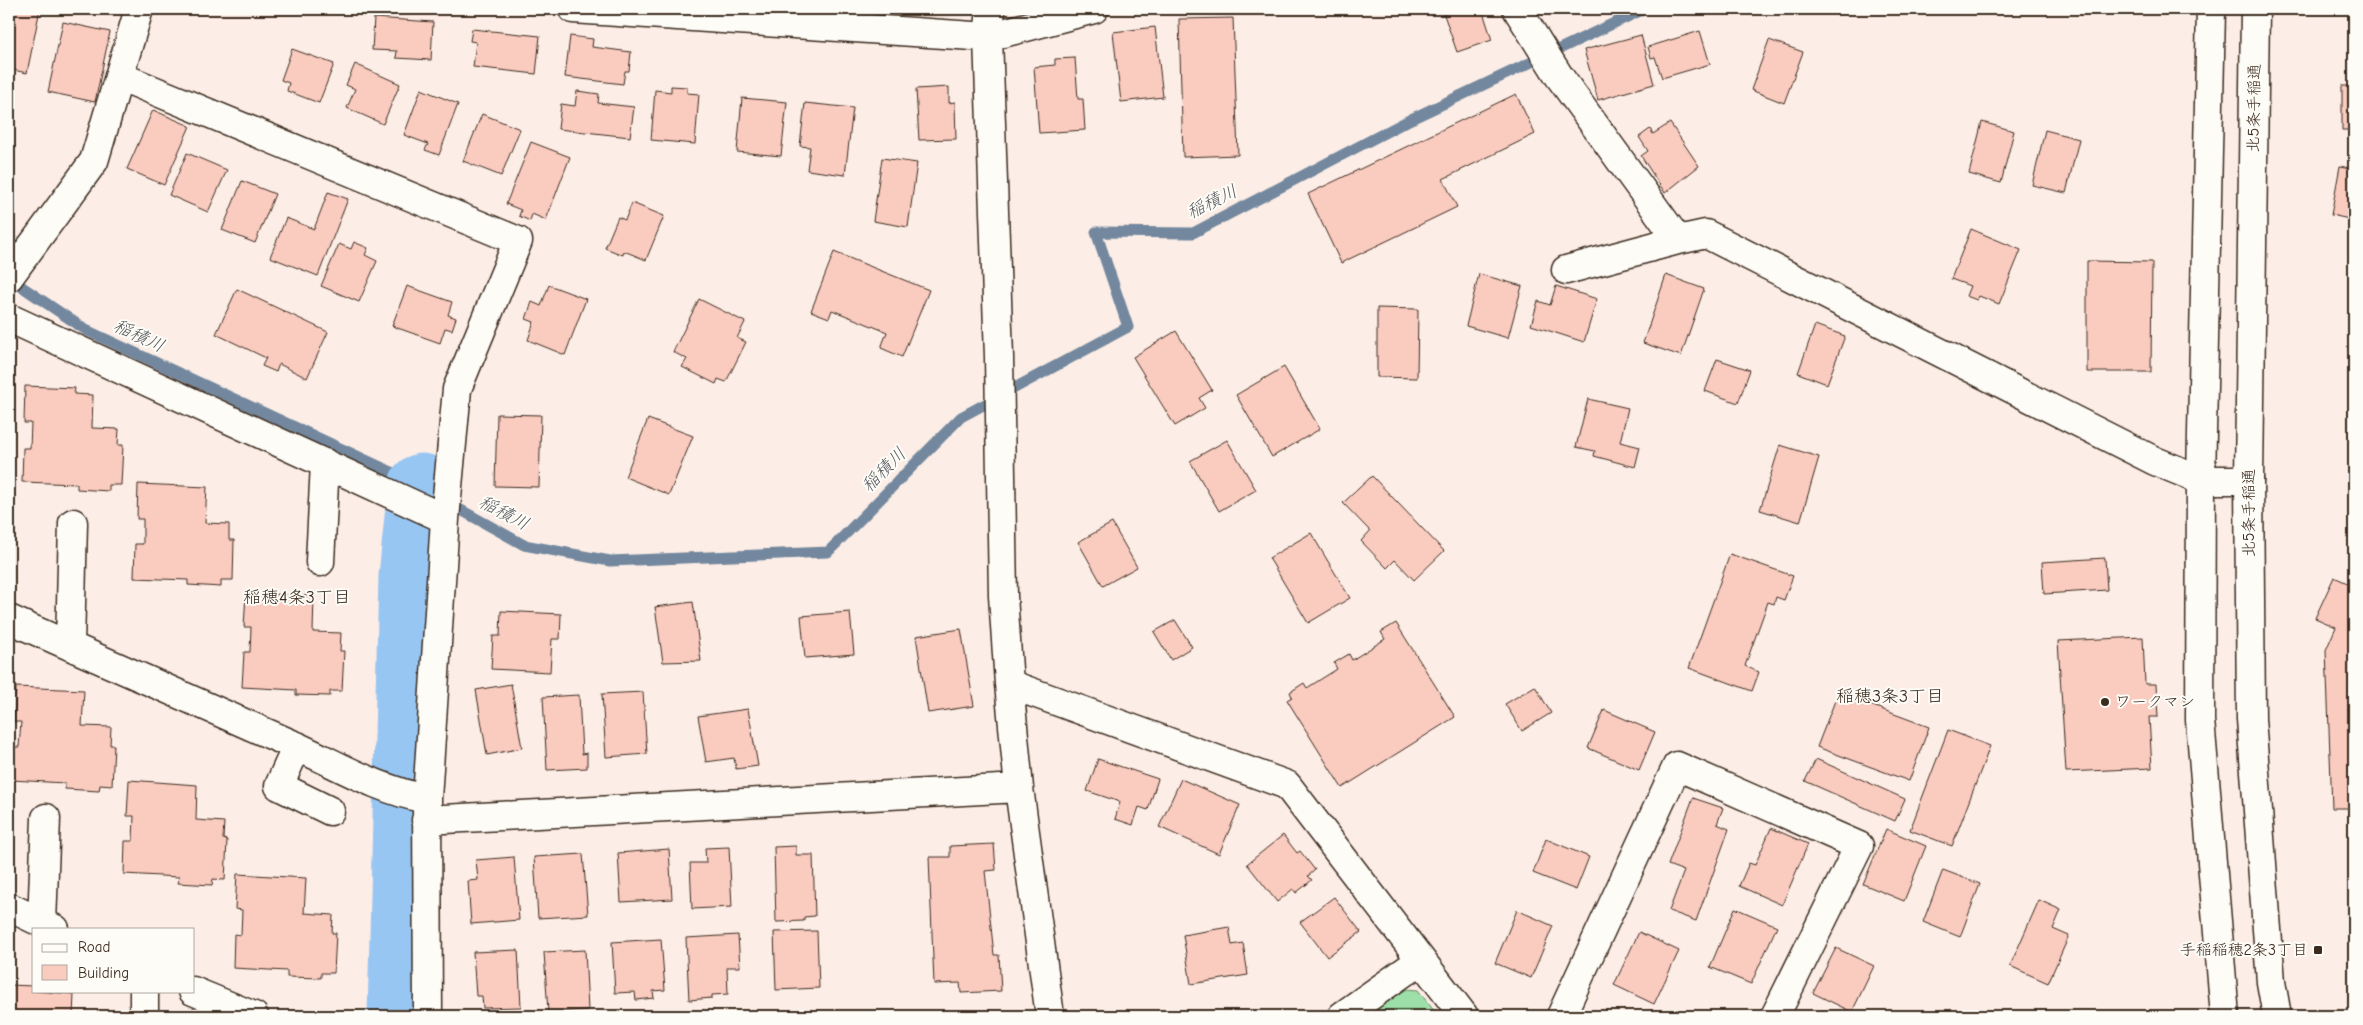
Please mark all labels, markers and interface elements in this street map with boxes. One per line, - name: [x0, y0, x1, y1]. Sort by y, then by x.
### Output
- street label: 北5条手稲通: [2244, 64, 2264, 152]
- water label: 稲積川: [1183, 181, 1241, 223]
- water label: 稲積川: [110, 315, 168, 357]
- water label: 稲積川: [857, 443, 911, 497]
- street label: 北5条手稲通: [2240, 469, 2258, 557]
- water label: 稲積川: [475, 491, 533, 535]
- district label: 稲穂4条3丁目: [243, 587, 351, 608]
- district label: 稲穂3条3丁目: [1836, 686, 1944, 707]
- place label: ワークマン: [2115, 693, 2195, 711]
- marker: ワークマン: [2099, 696, 2111, 708]
- legend: [32, 928, 195, 992]
- text: Road: [78, 938, 110, 956]
- place label: 手稲稲穂2条3丁目: [2180, 941, 2308, 959]
- marker: 手稲稲穂2条3丁目: [2312, 944, 2324, 956]
- text: Building: [78, 964, 129, 982]

